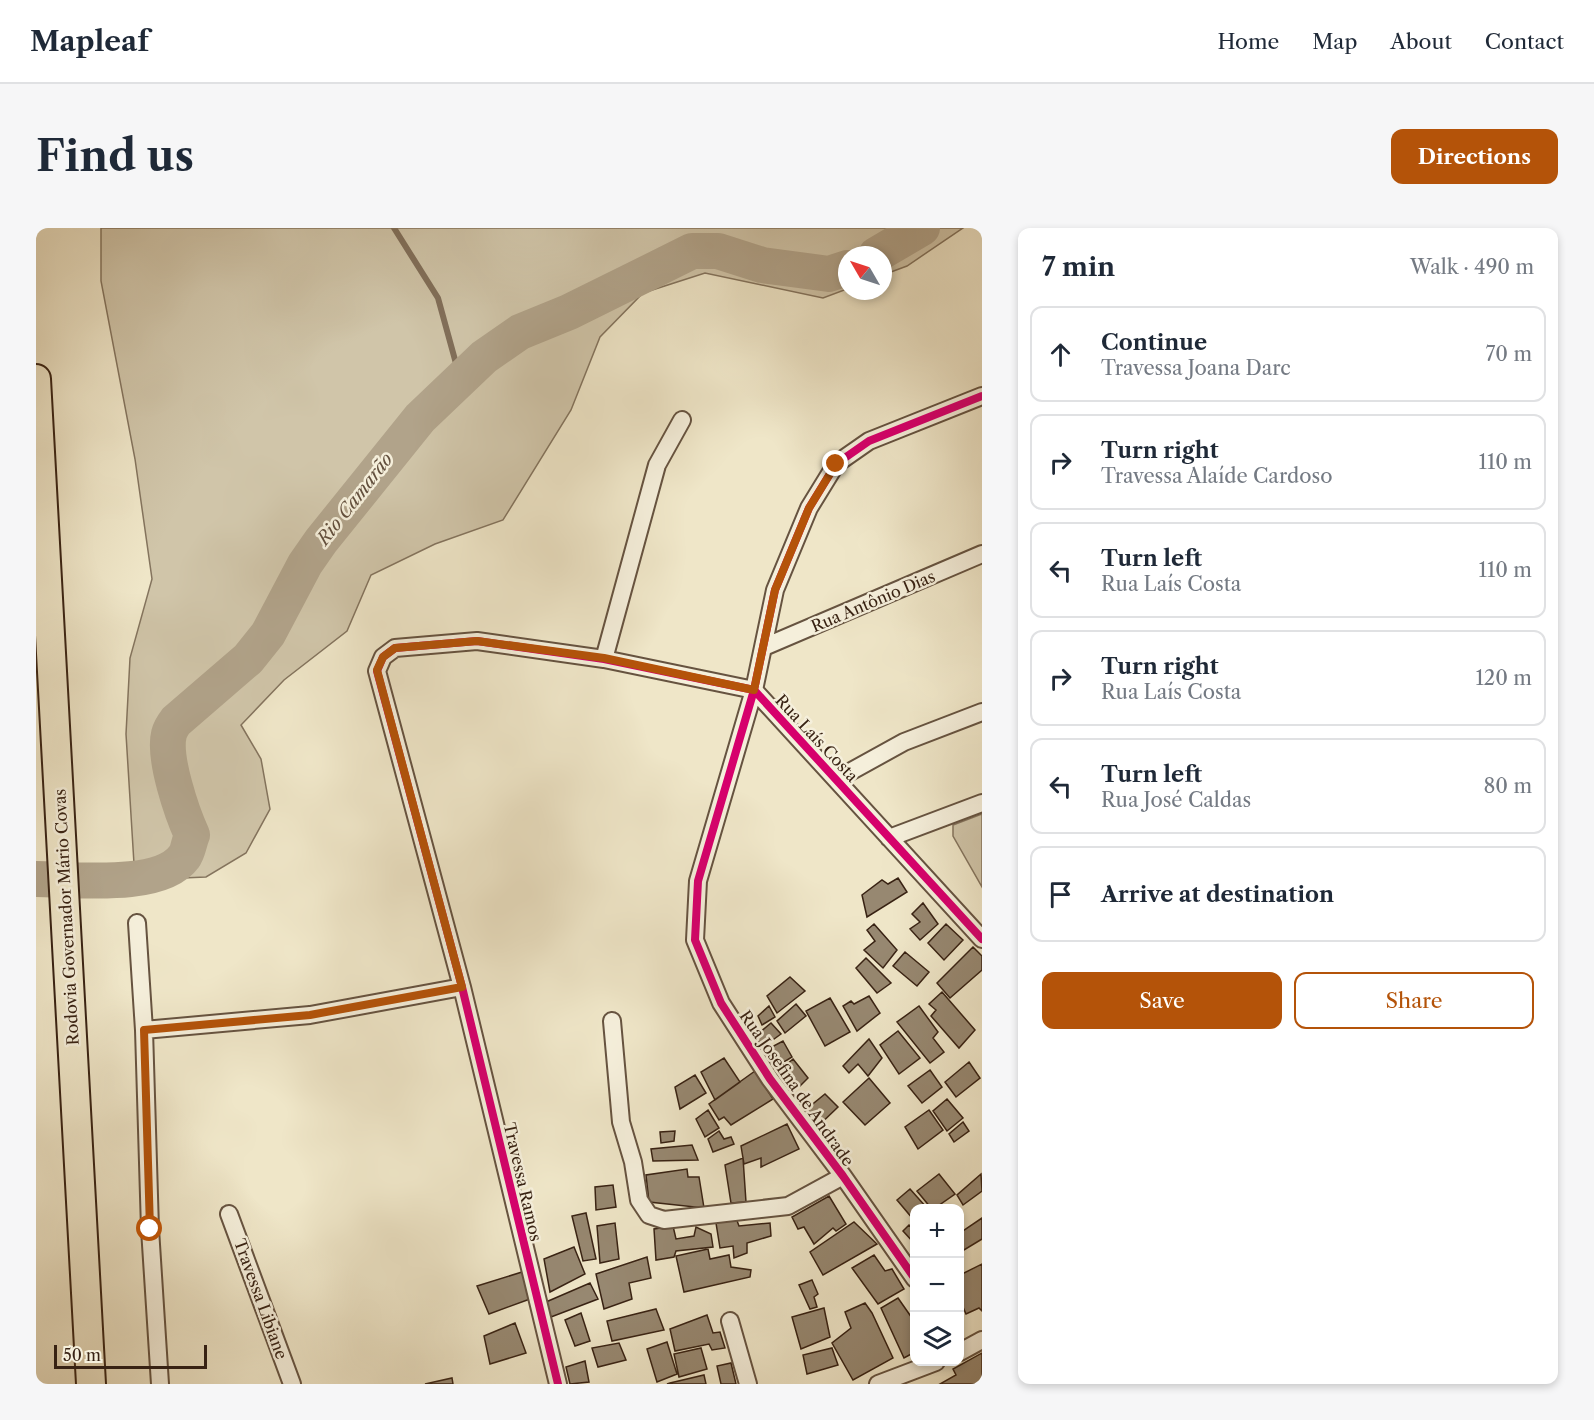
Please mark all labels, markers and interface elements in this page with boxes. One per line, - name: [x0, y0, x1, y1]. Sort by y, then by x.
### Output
- text: Mapleaf: [30, 24, 149, 58]
- text: Home: [1218, 29, 1279, 54]
- text: Map: [1312, 29, 1357, 54]
- text: About: [1390, 29, 1452, 54]
- text: Contact: [1485, 29, 1564, 54]
- button: Directions: [1391, 129, 1558, 184]
- text: Find us: [36, 130, 194, 182]
- north arrow: [838, 246, 892, 300]
- text: 7 min: [1042, 251, 1115, 283]
- text: Walk · 490 m: [1410, 255, 1534, 279]
- text: Continue: [1101, 329, 1207, 356]
- icon: ahead: [1044, 338, 1077, 371]
- text: 70 m: [1486, 342, 1532, 366]
- text: Travessa Joana Darc: [1101, 356, 1291, 380]
- text: Turn right: [1101, 437, 1219, 464]
- icon: right: [1044, 446, 1077, 479]
- water label: Rio Camarão: [311, 449, 398, 551]
- route end: [822, 450, 848, 476]
- text: 110 m: [1479, 450, 1532, 474]
- text: Travessa Alaíde Cardoso: [1101, 464, 1332, 488]
- text: Turn left: [1101, 545, 1202, 572]
- icon: left: [1044, 554, 1077, 587]
- text: 110 m: [1479, 558, 1532, 582]
- street label: Rua Antônio Dias: [808, 566, 938, 636]
- text: Rua Laís Costa: [1101, 572, 1241, 596]
- text: Turn right: [1101, 653, 1219, 680]
- icon: right: [1044, 662, 1077, 695]
- text: 120 m: [1475, 666, 1532, 690]
- text: Rua Laís Costa: [1101, 680, 1241, 704]
- street label: Rua Laís Costa: [771, 690, 863, 786]
- text: Turn left: [1101, 761, 1202, 788]
- icon: left: [1044, 770, 1077, 803]
- text: 80 m: [1484, 774, 1532, 798]
- street label: Rodovia Governador Mário Covas: [49, 788, 83, 1046]
- text: Rua José Caldas: [1101, 788, 1251, 812]
- icon: arrive: [1044, 878, 1077, 911]
- text: Arrive at destination: [1101, 881, 1334, 908]
- button: Save: [1042, 972, 1282, 1029]
- button: Share: [1294, 972, 1534, 1029]
- street label: Rua Josefina de Andrade: [736, 1006, 858, 1170]
- street label: Travessa Ramos: [500, 1121, 546, 1243]
- map controls: [910, 1204, 964, 1366]
- button: +: [910, 1204, 964, 1258]
- route start: [136, 1215, 162, 1241]
- street label: Travessa Libiane: [230, 1236, 292, 1362]
- button: −: [910, 1258, 964, 1312]
- button: layers: [910, 1312, 964, 1366]
- scale bar: [54, 1342, 207, 1370]
- text: 50 m: [63, 1345, 101, 1365]

